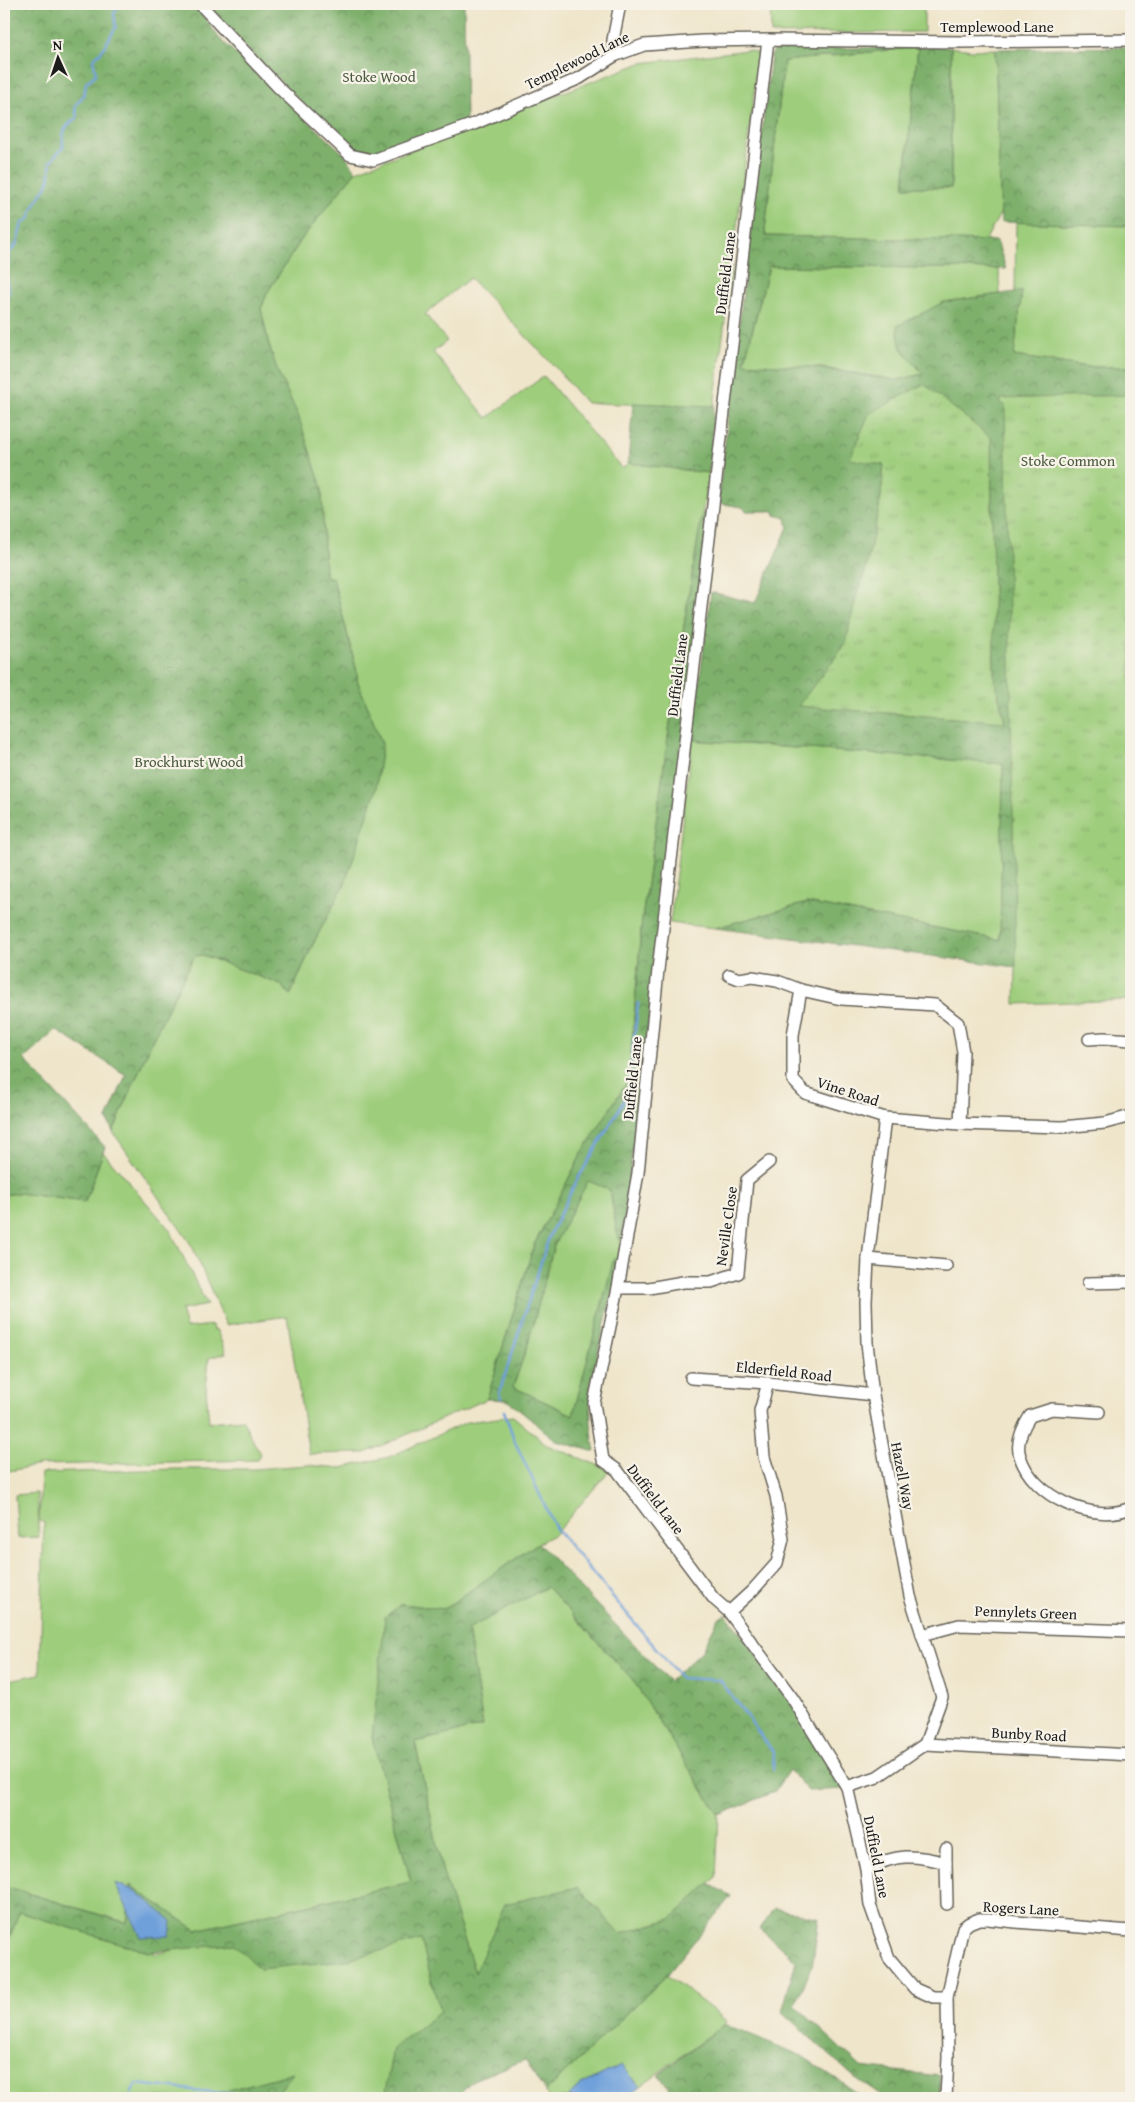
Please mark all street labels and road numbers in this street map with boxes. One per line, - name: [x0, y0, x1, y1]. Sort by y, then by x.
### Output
- street label: Templewood Lane: [940, 16, 1054, 37]
- street label: Templewood Lane: [521, 26, 633, 94]
- street label: Duffield Lane: [709, 230, 741, 316]
- street label: Duffield Lane: [661, 632, 693, 718]
- street label: Duffield Lane: [617, 1035, 647, 1121]
- street label: Vine Road: [814, 1071, 882, 1111]
- street label: Neville Close: [710, 1185, 742, 1267]
- street label: Elderfield Road: [735, 1356, 833, 1386]
- street label: Hazell Way: [886, 1440, 920, 1512]
- street label: Duffield Lane: [622, 1459, 690, 1539]
- street label: Pennylets Green: [974, 1600, 1078, 1624]
- street label: Bunby Road: [991, 1722, 1067, 1746]
- street label: Duffield Lane: [859, 1814, 895, 1900]
- street label: Rogers Lane: [982, 1896, 1060, 1920]

